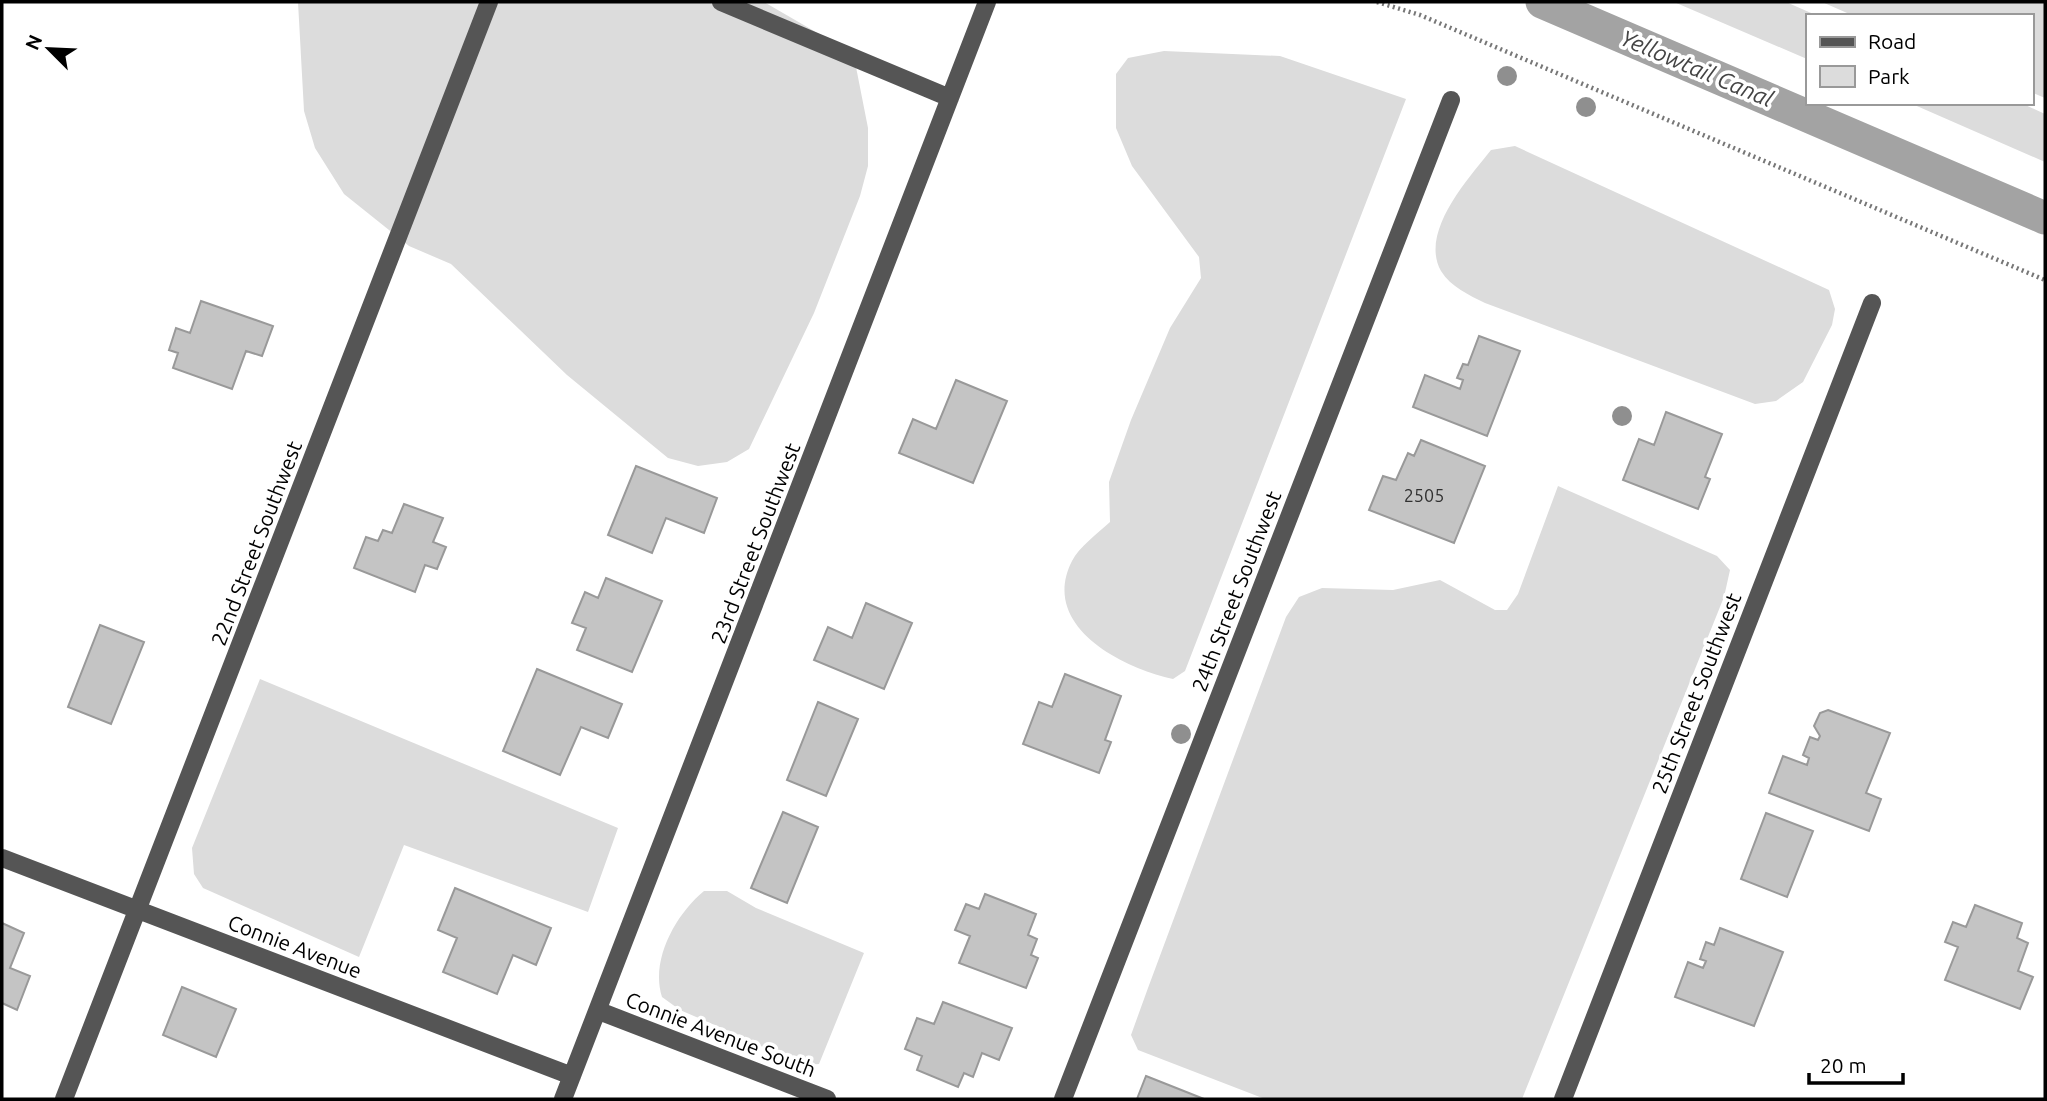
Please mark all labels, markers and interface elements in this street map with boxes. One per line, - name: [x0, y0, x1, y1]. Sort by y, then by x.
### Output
- north arrow: [14, 14, 84, 84]
- legend: [1806, 14, 2033, 105]
- water label: Yellowtail Canal: [1617, 25, 1778, 112]
- text: Road: [1868, 29, 1916, 53]
- text: N: [21, 31, 46, 53]
- text: Park: [1868, 64, 1910, 88]
- street label: 22nd Street Southwest: [206, 437, 306, 649]
- street label: 23rd Street Southwest: [706, 439, 804, 647]
- house number: 2505: [1404, 485, 1444, 505]
- street label: 24th Street Southwest: [1187, 487, 1285, 695]
- street label: 25th Street Southwest: [1647, 589, 1745, 797]
- street label: Connie Avenue: [225, 909, 365, 983]
- street label: Connie Avenue South: [623, 987, 819, 1081]
- scale bar: [1809, 1042, 1904, 1086]
- text: 20 m: [1820, 1053, 1867, 1077]

